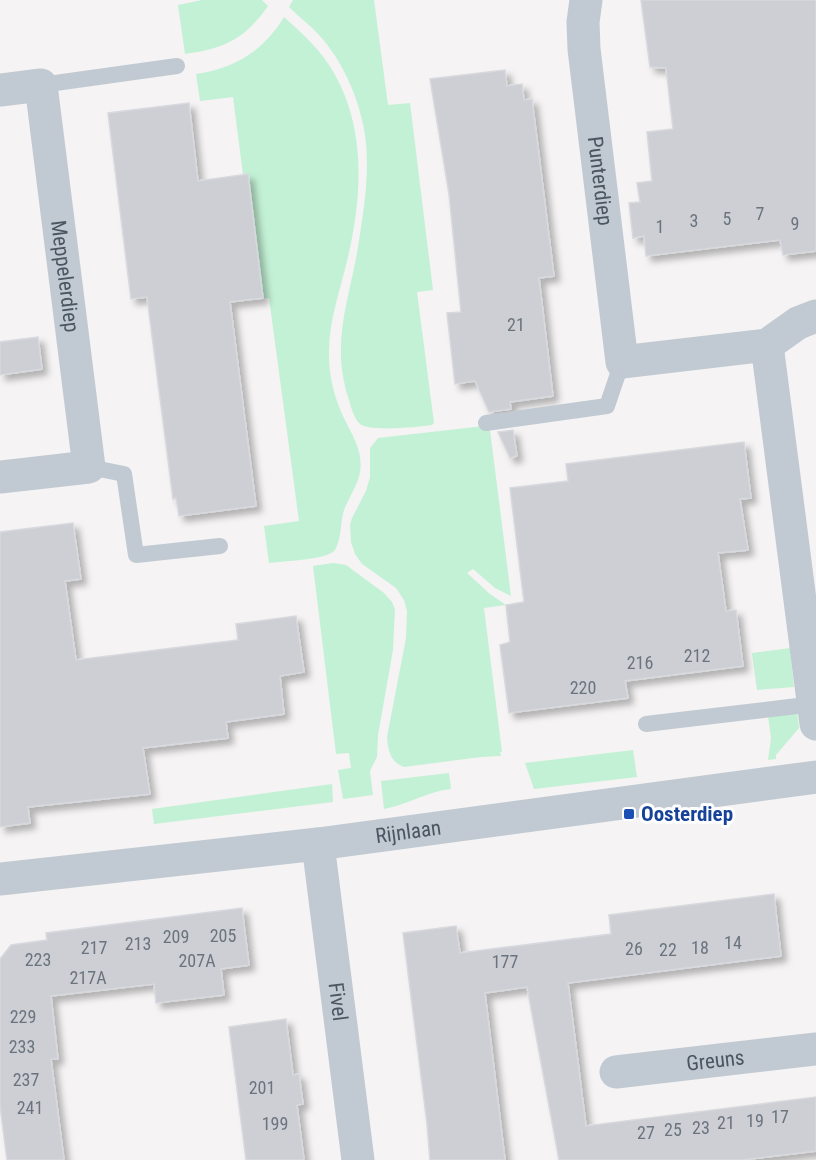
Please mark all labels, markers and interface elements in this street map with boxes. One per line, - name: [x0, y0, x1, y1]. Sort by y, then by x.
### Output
- street label: Punterdiep: [583, 135, 617, 227]
- house number: 7: [756, 203, 765, 224]
- house number: 5: [723, 208, 732, 229]
- house number: 3: [690, 210, 698, 231]
- house number: 9: [791, 213, 799, 234]
- house number: 1: [656, 216, 664, 237]
- street label: Meppelerdiep: [46, 219, 84, 334]
- house number: 21: [507, 314, 525, 335]
- house number: 212: [684, 645, 710, 666]
- house number: 216: [627, 652, 653, 673]
- house number: 220: [570, 677, 596, 698]
- place label: Oosterdiep: [641, 802, 733, 826]
- marker: Oosterdiep: [622, 807, 636, 821]
- street label: Rijnlaan: [374, 816, 443, 848]
- house number: 205: [210, 925, 236, 946]
- house number: 209: [163, 926, 189, 947]
- house number: 14: [724, 932, 742, 953]
- house number: 213: [125, 933, 151, 954]
- house number: 217: [81, 937, 107, 958]
- house number: 18: [691, 937, 709, 958]
- house number: 26: [625, 938, 643, 959]
- house number: 22: [659, 939, 677, 960]
- house number: 223: [25, 949, 51, 970]
- house number: 207A: [178, 950, 216, 971]
- house number: 177: [492, 951, 518, 972]
- house number: 217A: [69, 967, 107, 988]
- street label: Fivel: [324, 981, 352, 1022]
- house number: 229: [10, 1006, 36, 1027]
- house number: 233: [9, 1036, 35, 1057]
- street label: Greuns: [685, 1045, 746, 1076]
- house number: 237: [13, 1069, 39, 1090]
- house number: 201: [249, 1077, 275, 1098]
- house number: 241: [17, 1097, 43, 1118]
- house number: 17: [771, 1106, 789, 1127]
- house number: 19: [746, 1110, 764, 1131]
- house number: 21: [717, 1112, 735, 1133]
- house number: 199: [262, 1113, 288, 1134]
- house number: 23: [692, 1117, 710, 1138]
- house number: 25: [664, 1119, 682, 1140]
- house number: 27: [637, 1122, 655, 1143]

